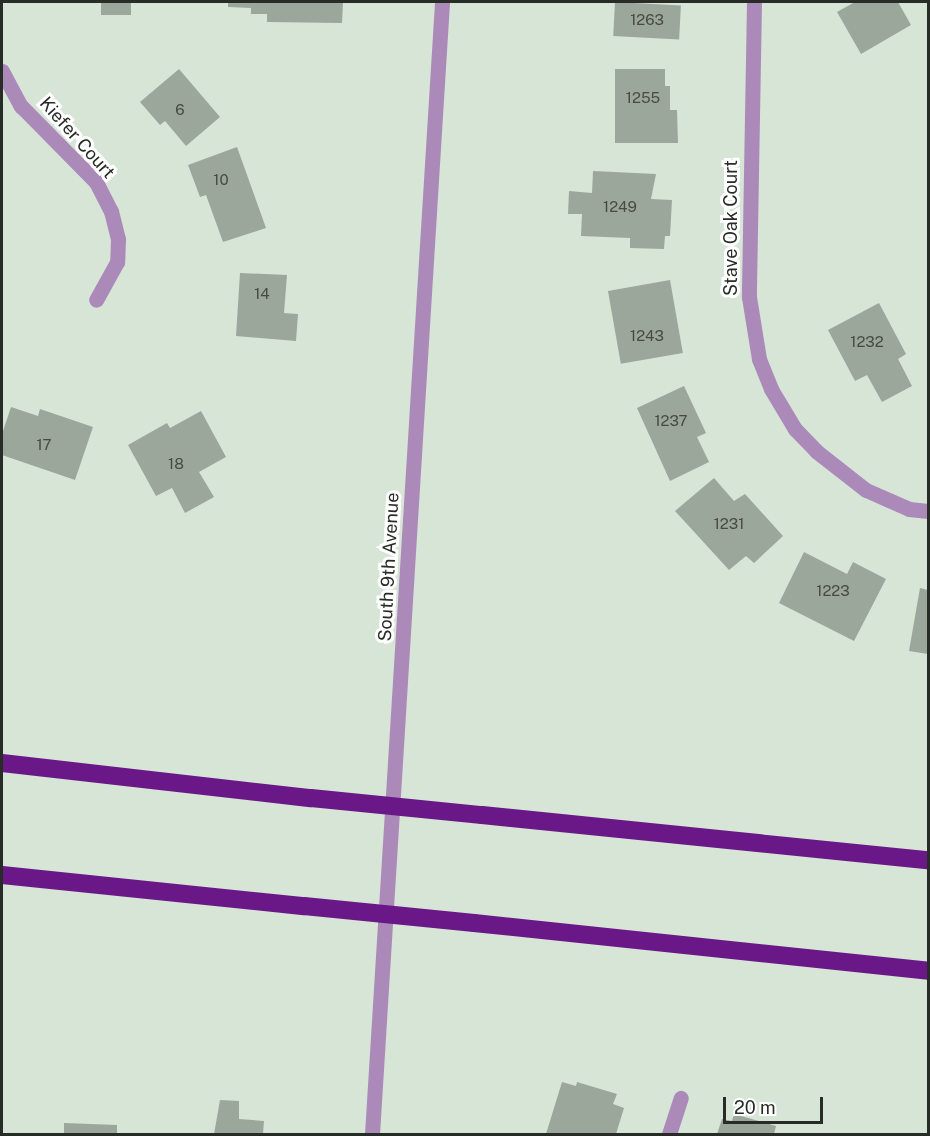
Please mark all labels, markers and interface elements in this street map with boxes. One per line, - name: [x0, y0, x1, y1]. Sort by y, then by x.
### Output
- house number: 1263: [630, 11, 664, 29]
- house number: 1255: [626, 89, 660, 107]
- street label: Kiefer Court: [35, 93, 119, 183]
- house number: 6: [175, 101, 185, 119]
- street label: Stave Oak Court: [720, 160, 742, 296]
- house number: 10: [213, 171, 229, 189]
- house number: 1249: [603, 198, 637, 216]
- house number: 14: [254, 285, 270, 303]
- house number: 1243: [630, 327, 664, 345]
- house number: 1232: [850, 333, 884, 351]
- house number: 1237: [654, 412, 688, 430]
- house number: 17: [36, 436, 52, 454]
- house number: 18: [168, 455, 184, 473]
- street label: South 9th Avenue: [374, 492, 404, 642]
- house number: 1231: [714, 515, 744, 533]
- house number: 1223: [816, 582, 850, 600]
- scale bar: [726, 1085, 826, 1123]
- text: 20 m: [734, 1097, 776, 1118]

